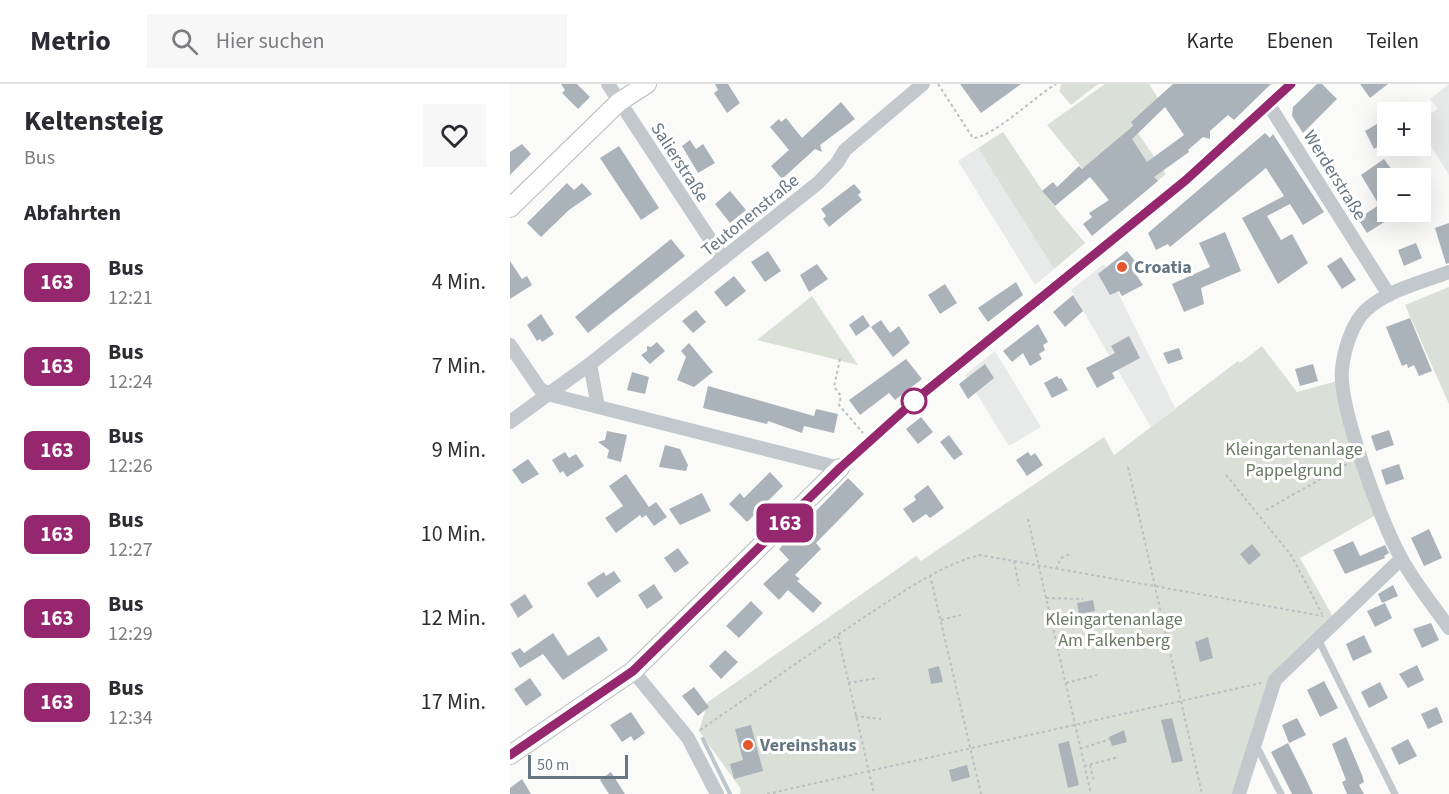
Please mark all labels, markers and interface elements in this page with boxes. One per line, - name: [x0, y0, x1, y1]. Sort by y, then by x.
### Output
- search box: [147, 14, 567, 68]
- text: Metrio: [30, 21, 111, 61]
- icon: search: [168, 25, 201, 58]
- text: Hier suchen: [216, 25, 325, 57]
- text: Karte: [1187, 26, 1234, 56]
- text: Ebenen: [1267, 26, 1333, 56]
- text: Teilen: [1366, 26, 1419, 56]
- text: Keltensteig: [24, 101, 163, 141]
- map controls: [1377, 102, 1431, 222]
- button: +: [1377, 102, 1431, 156]
- button: heart: [423, 104, 486, 167]
- street label: Salierstraße: [645, 118, 715, 207]
- street label: Werderstraße: [1297, 126, 1372, 225]
- text: Bus: [24, 144, 55, 172]
- street label: Teutonenstraße: [696, 168, 804, 263]
- button: −: [1377, 168, 1431, 222]
- text: Abfahrten: [24, 197, 121, 229]
- text: Bus: [108, 252, 144, 284]
- place label: Croatia: [1134, 255, 1192, 280]
- marker: Croatia: [1115, 260, 1129, 274]
- text: 4 Min.: [432, 266, 486, 298]
- text: 163: [40, 267, 74, 297]
- text: 12:21: [108, 284, 153, 312]
- text: Bus: [108, 336, 144, 368]
- text: 7 Min.: [432, 350, 486, 382]
- text: 163: [40, 351, 74, 381]
- text: 12:24: [108, 368, 153, 396]
- unlabelled marker: [901, 388, 927, 414]
- text: Bus: [108, 420, 144, 452]
- text: 9 Min.: [432, 434, 486, 466]
- text: 163: [40, 435, 74, 465]
- park label: Kleingartenanlage Pappelgrund: [1225, 437, 1363, 483]
- text: 12:26: [108, 452, 153, 480]
- text: Bus: [108, 504, 144, 536]
- line badge: 163: [750, 504, 820, 542]
- text: 163: [768, 508, 802, 538]
- text: 10 Min.: [421, 518, 486, 550]
- text: 163: [40, 519, 74, 549]
- text: 12:27: [108, 536, 153, 564]
- text: Bus: [108, 588, 144, 620]
- text: 12 Min.: [421, 602, 486, 634]
- text: 163: [40, 603, 74, 633]
- park label: Kleingartenanlage Am Falkenberg: [1045, 607, 1183, 653]
- text: 12:29: [108, 620, 153, 648]
- text: Bus: [108, 672, 144, 704]
- text: 17 Min.: [421, 686, 486, 718]
- text: 163: [40, 687, 74, 717]
- text: 12:34: [108, 704, 153, 732]
- place label: Vereinshaus: [759, 733, 857, 758]
- marker: Vereinshaus: [741, 738, 755, 752]
- scale bar: [528, 752, 628, 780]
- text: 50 m: [537, 754, 569, 776]

